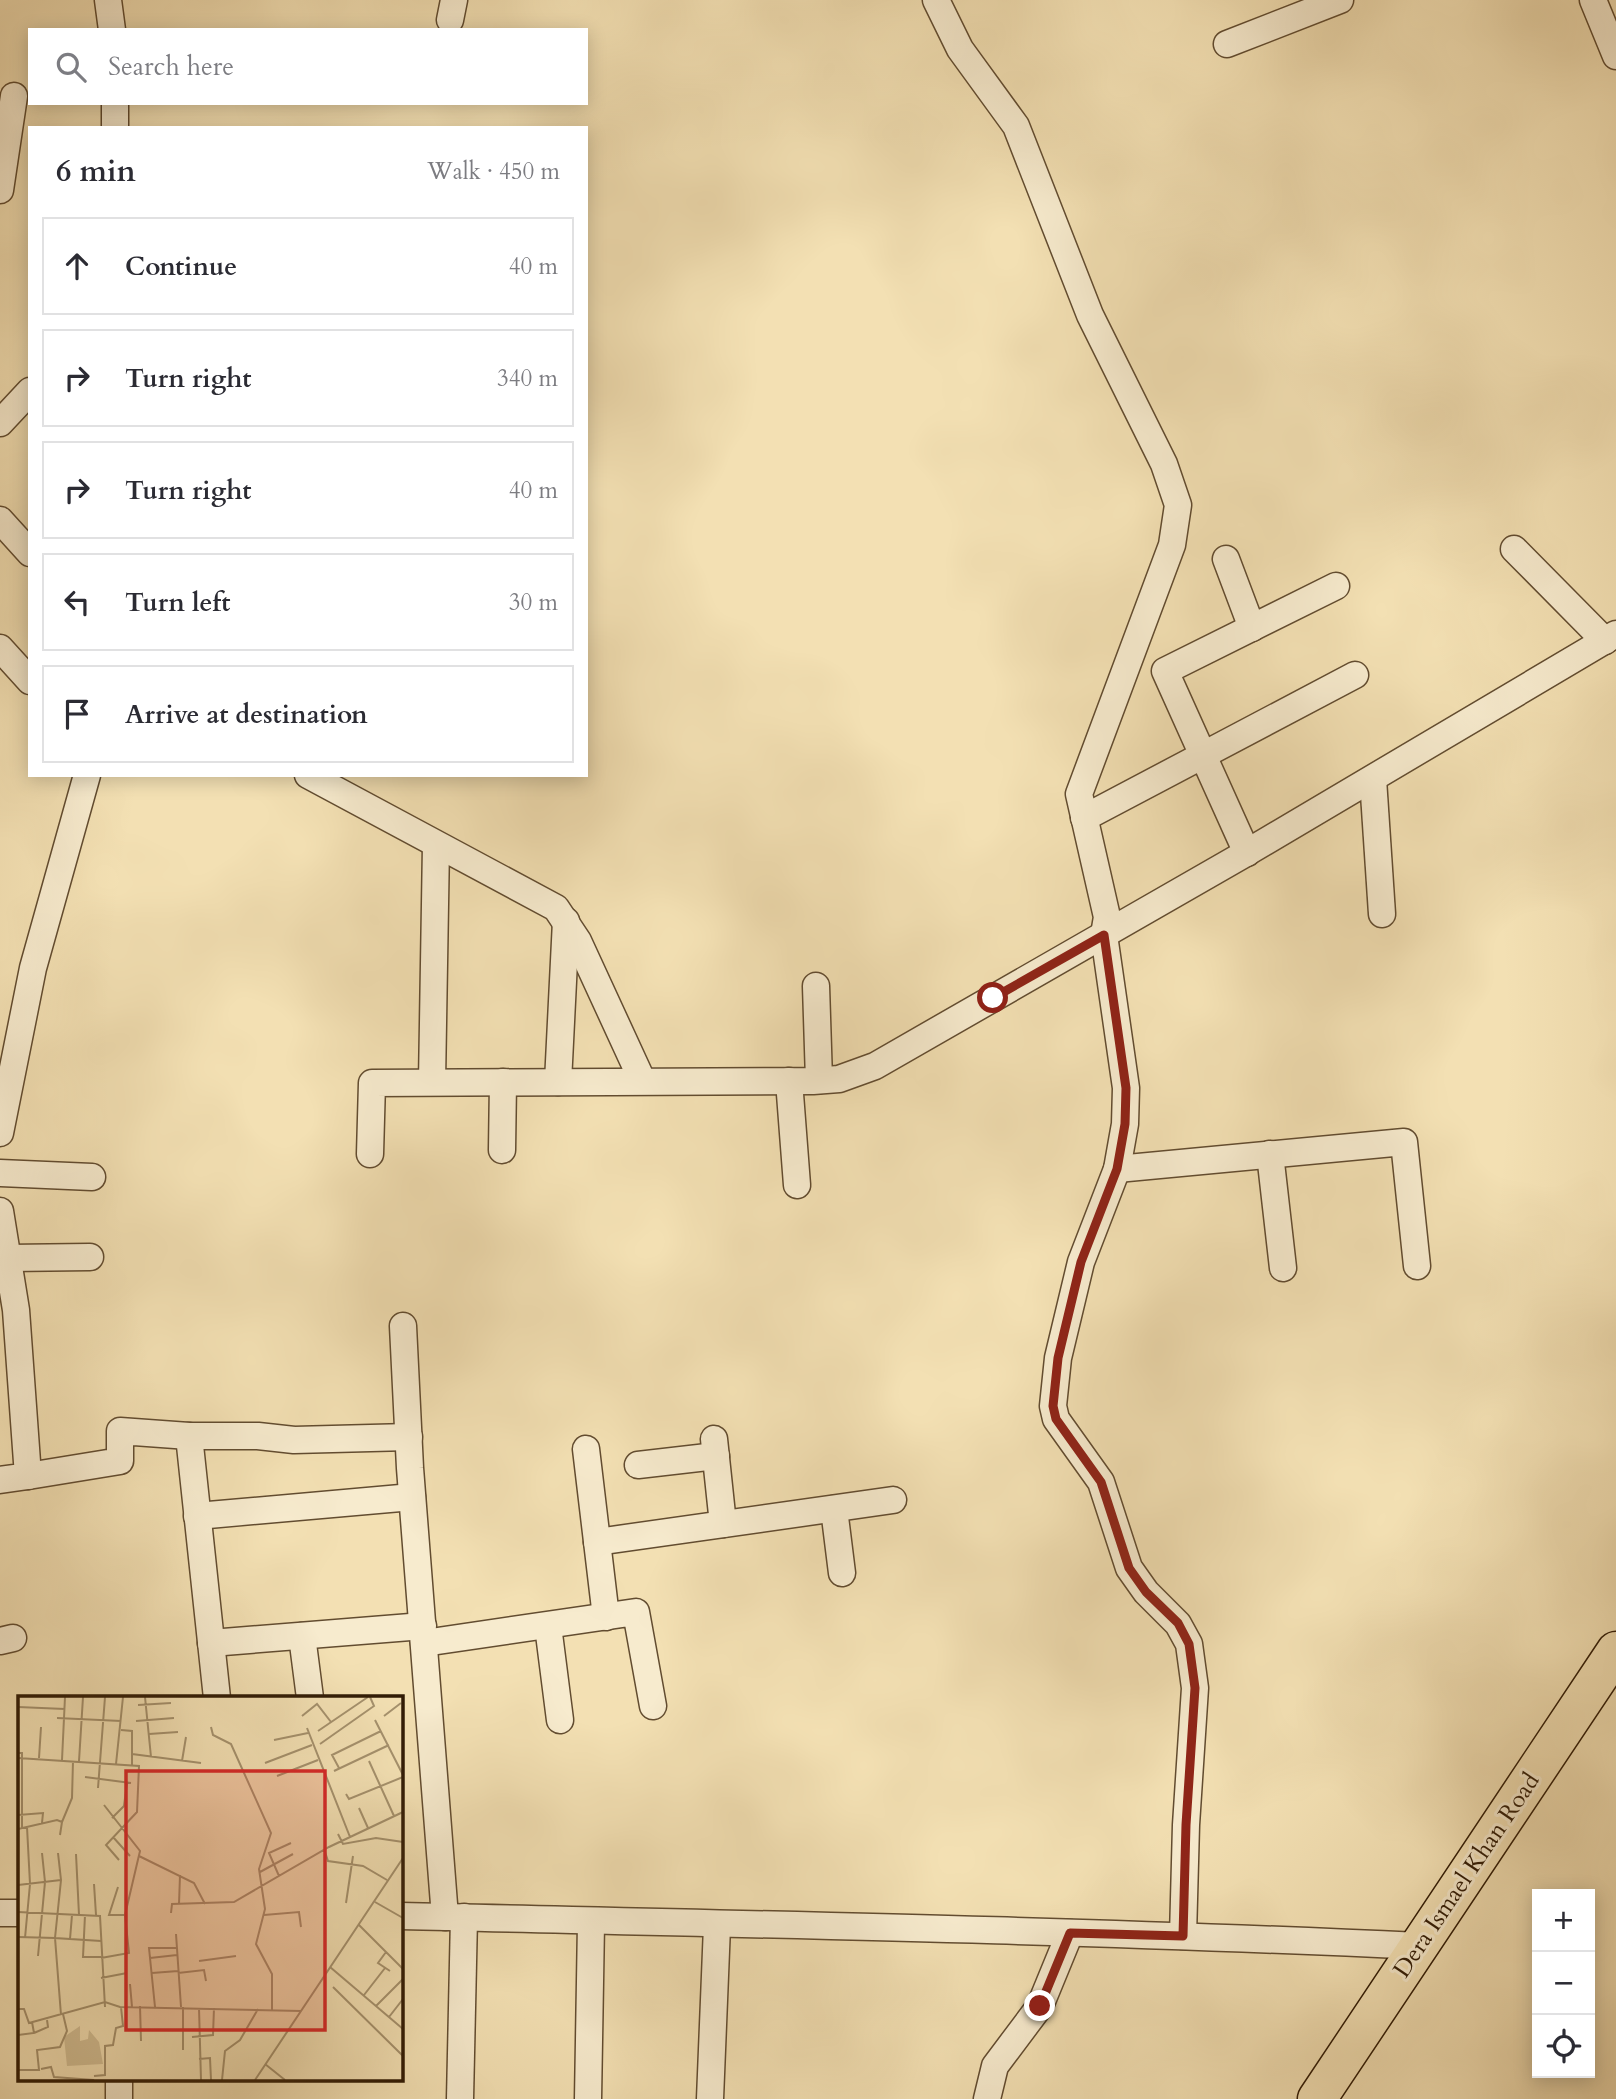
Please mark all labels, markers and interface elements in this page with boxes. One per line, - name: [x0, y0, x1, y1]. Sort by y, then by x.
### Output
- search box: [28, 28, 588, 105]
- icon: search: [52, 48, 90, 86]
- text: Search here: [108, 49, 234, 84]
- text: 6 min: [56, 151, 136, 192]
- text: Walk · 450 m: [427, 156, 560, 187]
- icon: ahead: [58, 247, 96, 285]
- text: Continue: [125, 249, 237, 284]
- text: 40 m: [509, 251, 558, 282]
- icon: right: [58, 359, 96, 397]
- text: Turn right: [125, 361, 252, 396]
- text: 340 m: [497, 363, 558, 394]
- icon: right: [58, 471, 96, 509]
- text: Turn right: [125, 473, 252, 508]
- text: 40 m: [509, 475, 558, 506]
- icon: left: [58, 583, 96, 621]
- text: Turn left: [125, 585, 230, 620]
- text: 30 m: [509, 587, 558, 618]
- icon: arrive: [58, 695, 96, 733]
- text: Arrive at destination: [125, 697, 368, 732]
- route start: [977, 982, 1008, 1013]
- inset map: [18, 1696, 402, 2082]
- street label: Dera Ismael Khan Road: [1385, 1766, 1547, 1984]
- map controls: [1532, 1889, 1595, 2078]
- button: +: [1532, 1889, 1595, 1952]
- button: −: [1532, 1952, 1595, 2015]
- route end: [1024, 1990, 1055, 2021]
- button: locate: [1532, 2015, 1595, 2078]

